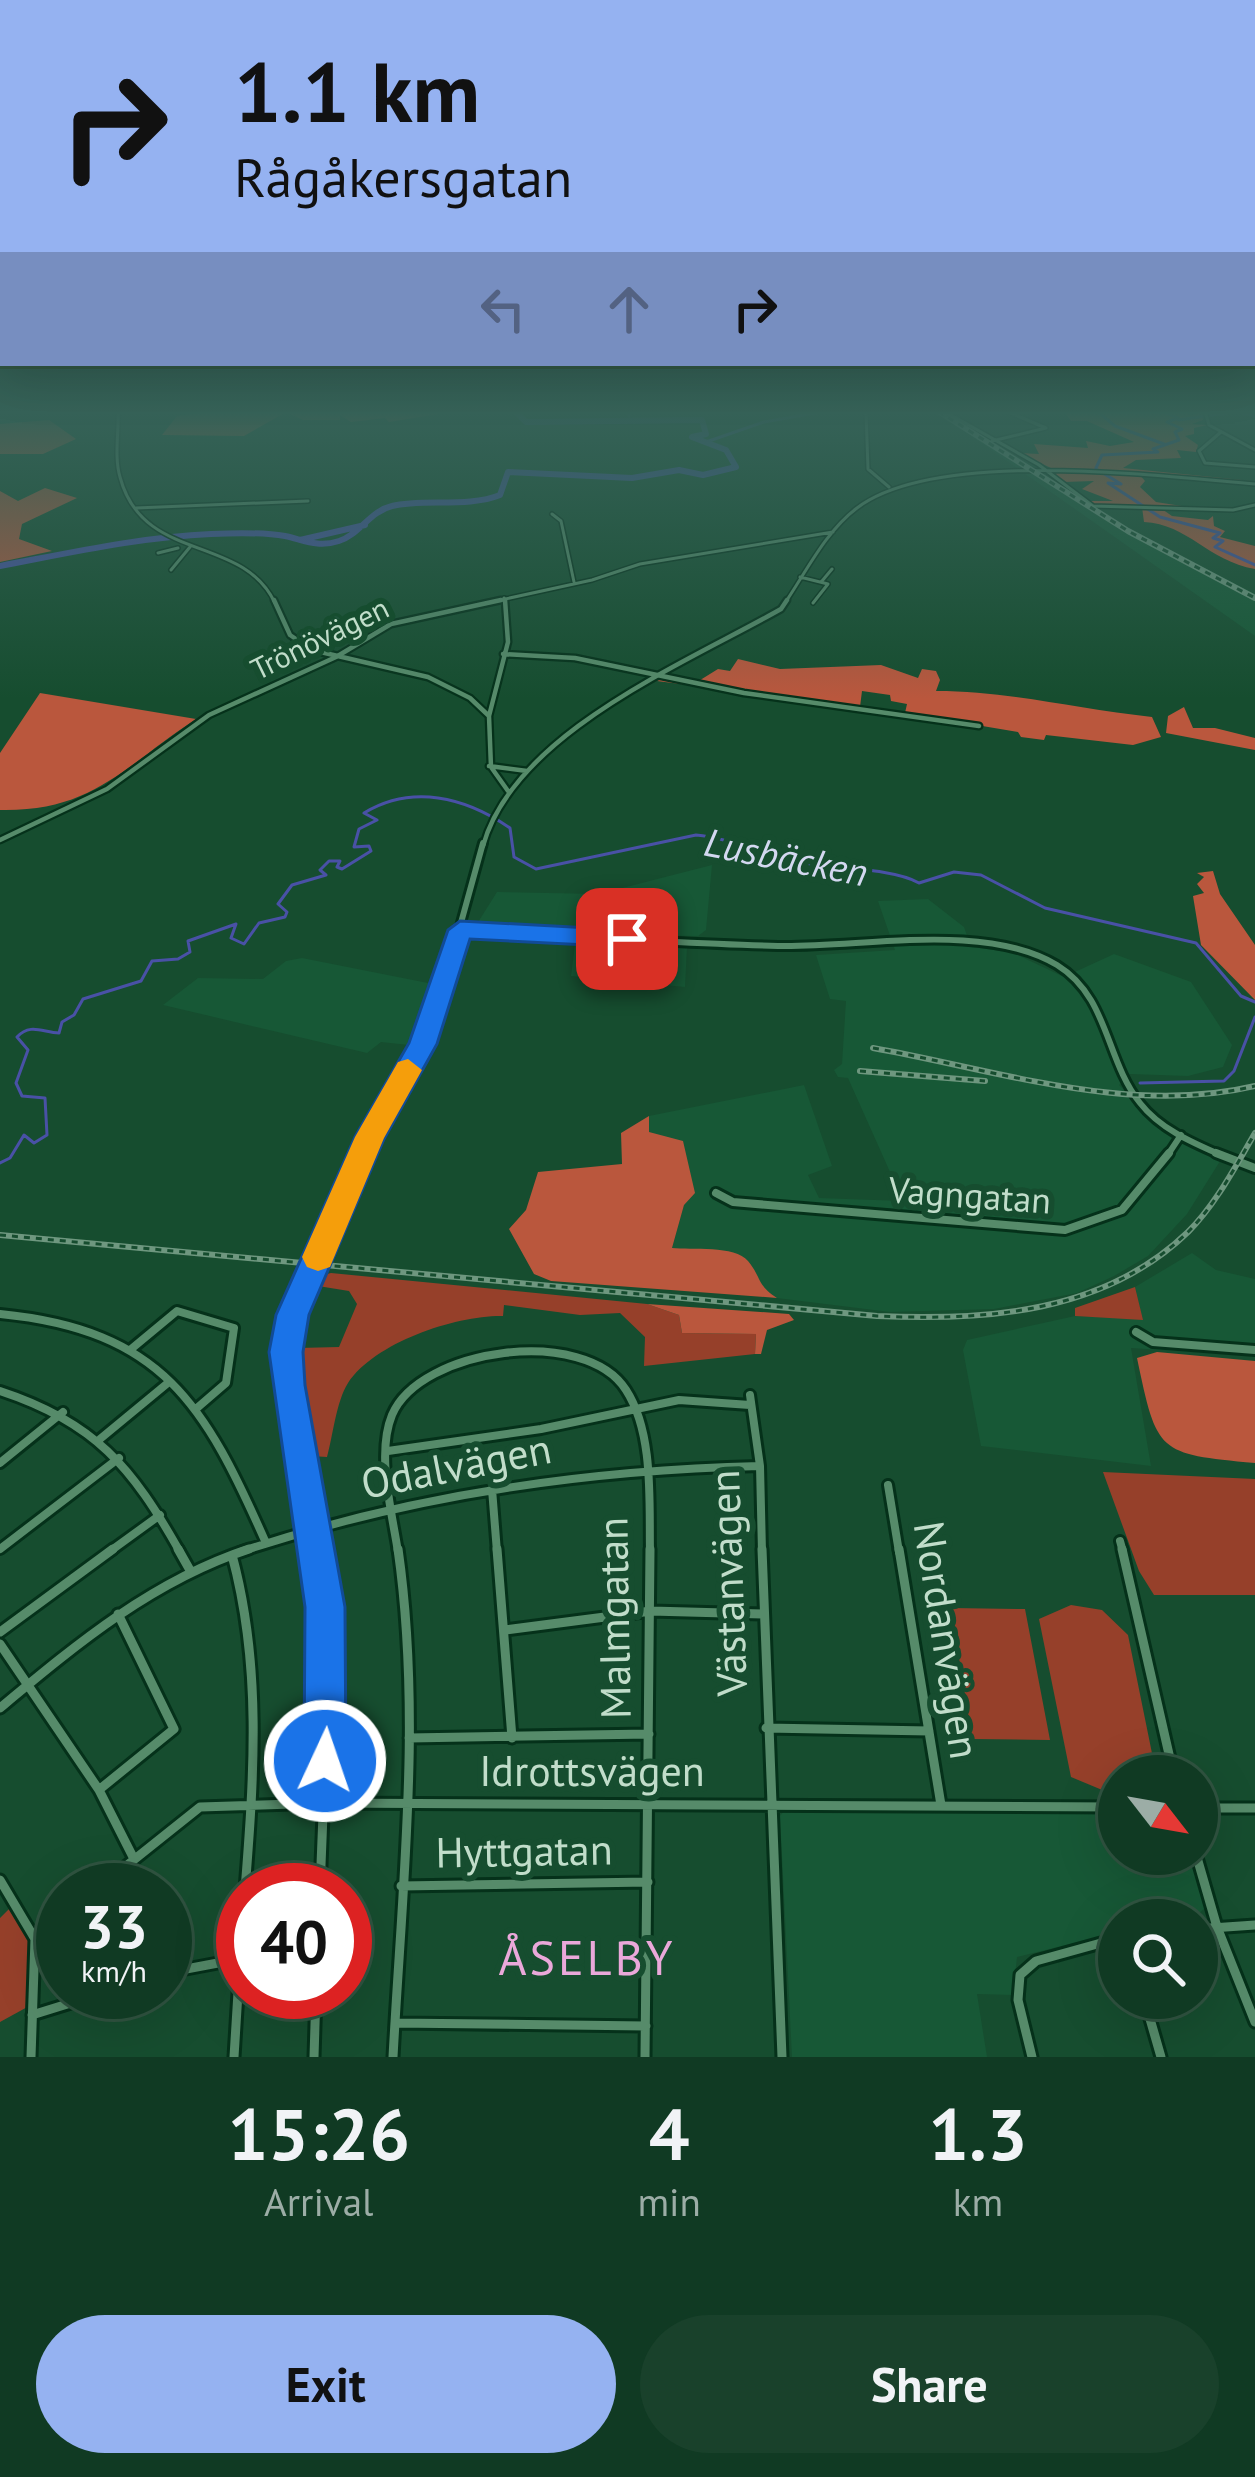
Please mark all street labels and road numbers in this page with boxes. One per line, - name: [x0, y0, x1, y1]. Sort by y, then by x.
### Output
- street label: Trönövägen: [244, 587, 395, 688]
- street label: Vagngatan: [886, 1165, 1053, 1224]
- street label: Odalvägen: [356, 1420, 556, 1511]
- street label: Västanvägen: [696, 1469, 759, 1698]
- street label: Malmgatan: [584, 1517, 643, 1719]
- street label: Nordanvägen: [902, 1517, 993, 1762]
- street label: Idrottsvägen: [479, 1743, 705, 1798]
- street label: Hyttgatan: [435, 1821, 613, 1880]

